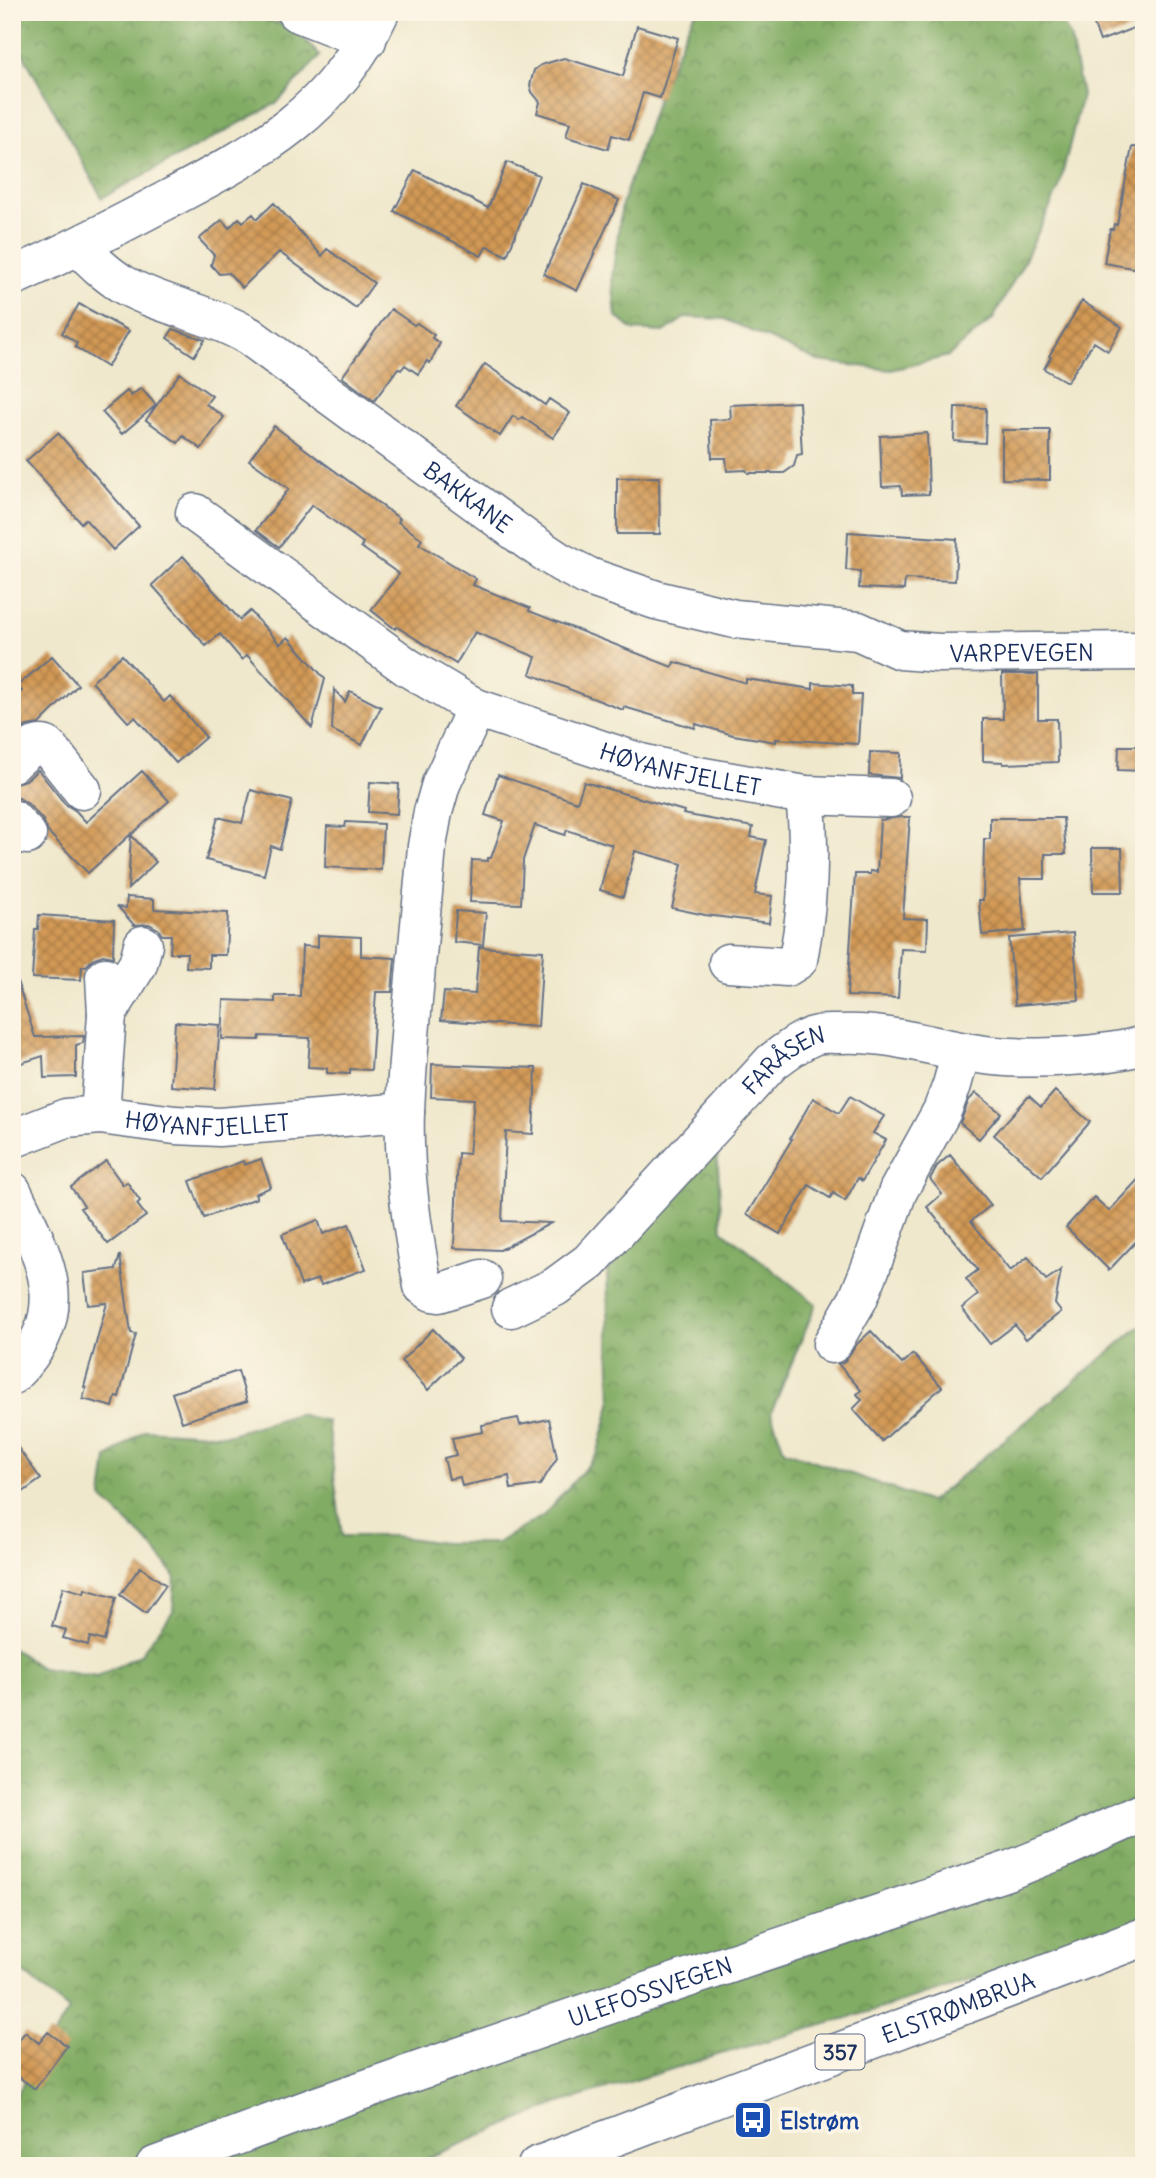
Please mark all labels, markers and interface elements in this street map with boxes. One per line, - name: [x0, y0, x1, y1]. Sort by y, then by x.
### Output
- street label: BAKKANE: [418, 455, 518, 539]
- street label: VARPEVEGEN: [950, 637, 1094, 667]
- street label: HØYANFJELLET: [596, 736, 763, 801]
- street label: FARÅSEN: [735, 1019, 827, 1100]
- street label: HØYANFJELLET: [123, 1104, 291, 1142]
- street label: ULEFOSSVEGEN: [564, 1950, 736, 2032]
- street label: ELSTRØMBRUA: [877, 1965, 1039, 2049]
- road number: 357: [816, 2035, 864, 2070]
- bus stop icon: Elstrøm: [732, 2099, 774, 2141]
- place label: Elstrøm: [780, 2106, 859, 2135]

